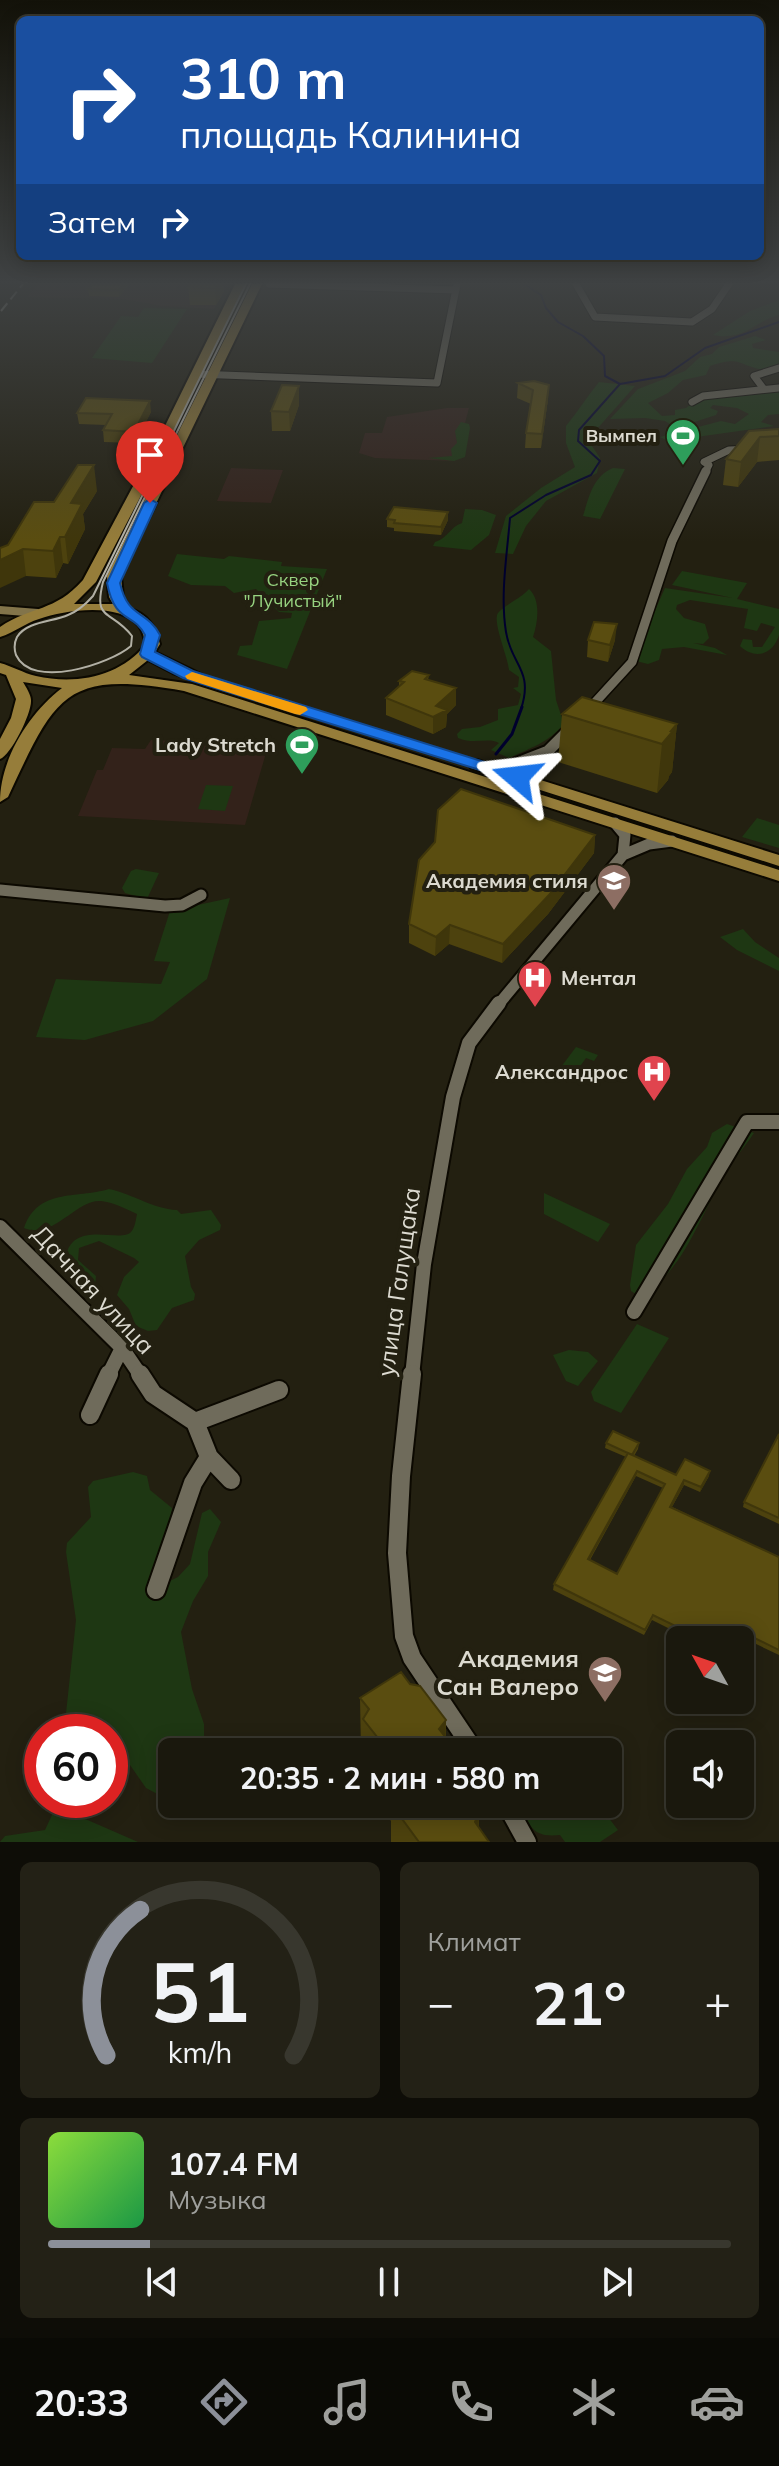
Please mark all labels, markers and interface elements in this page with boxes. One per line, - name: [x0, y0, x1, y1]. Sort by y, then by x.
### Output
- text: 310 m: [180, 43, 347, 113]
- icon: right: [48, 48, 152, 152]
- text: площадь Калинина: [180, 112, 521, 157]
- icon: right: [152, 200, 196, 244]
- text: Затем: [48, 203, 136, 241]
- sports icon: Вымпел: [664, 417, 702, 467]
- pin: [116, 421, 184, 503]
- place label: Вымпел: [586, 424, 657, 447]
- icon: arrive: [128, 433, 172, 477]
- park label: Сквер "Лучистый": [244, 568, 342, 612]
- sports icon: Lady Stretch: [283, 726, 321, 776]
- place label: Lady Stretch: [155, 732, 276, 757]
- position arrow: [475, 735, 559, 819]
- school or university icon: Академия стиля: [595, 862, 633, 912]
- place label: Академия стиля: [426, 868, 588, 893]
- hospital icon: Ментал: [516, 959, 554, 1009]
- place label: Ментал: [561, 965, 637, 990]
- hospital icon: Александрос: [635, 1053, 673, 1103]
- place label: Александрос: [495, 1059, 628, 1084]
- street label: улица Галущака: [370, 1185, 426, 1378]
- street label: Дачная улица: [26, 1218, 161, 1360]
- north arrow: [666, 1626, 754, 1714]
- map controls: [666, 1626, 754, 1818]
- place label: Академия Сан Валеро: [437, 1643, 579, 1701]
- school or university icon: Академия Сан Валеро: [586, 1654, 624, 1704]
- speed limit sign: 60: [24, 1714, 128, 1818]
- button: sound: [666, 1730, 754, 1818]
- text: 20:35 · 2 мин · 580 m: [240, 1759, 540, 1797]
- text: Климат: [428, 1925, 521, 1958]
- text: 51: [150, 1938, 250, 2043]
- text: 21°: [532, 1965, 627, 2040]
- text: −: [428, 1975, 454, 2030]
- text: +: [705, 1975, 731, 2030]
- text: km/h: [167, 2034, 232, 2070]
- text: 107.4 FM: [168, 2145, 299, 2183]
- text: Музыка: [168, 2183, 267, 2216]
- icon: previous: [140, 2260, 184, 2304]
- icon: pause: [367, 2260, 411, 2304]
- icon: next: [595, 2260, 639, 2304]
- icon: directions: [196, 2374, 252, 2430]
- icon: music: [319, 2374, 375, 2430]
- icon: phone: [443, 2374, 499, 2430]
- icon: climate: [566, 2374, 622, 2430]
- icon: car: [689, 2374, 745, 2430]
- text: 20:33: [34, 2380, 129, 2425]

